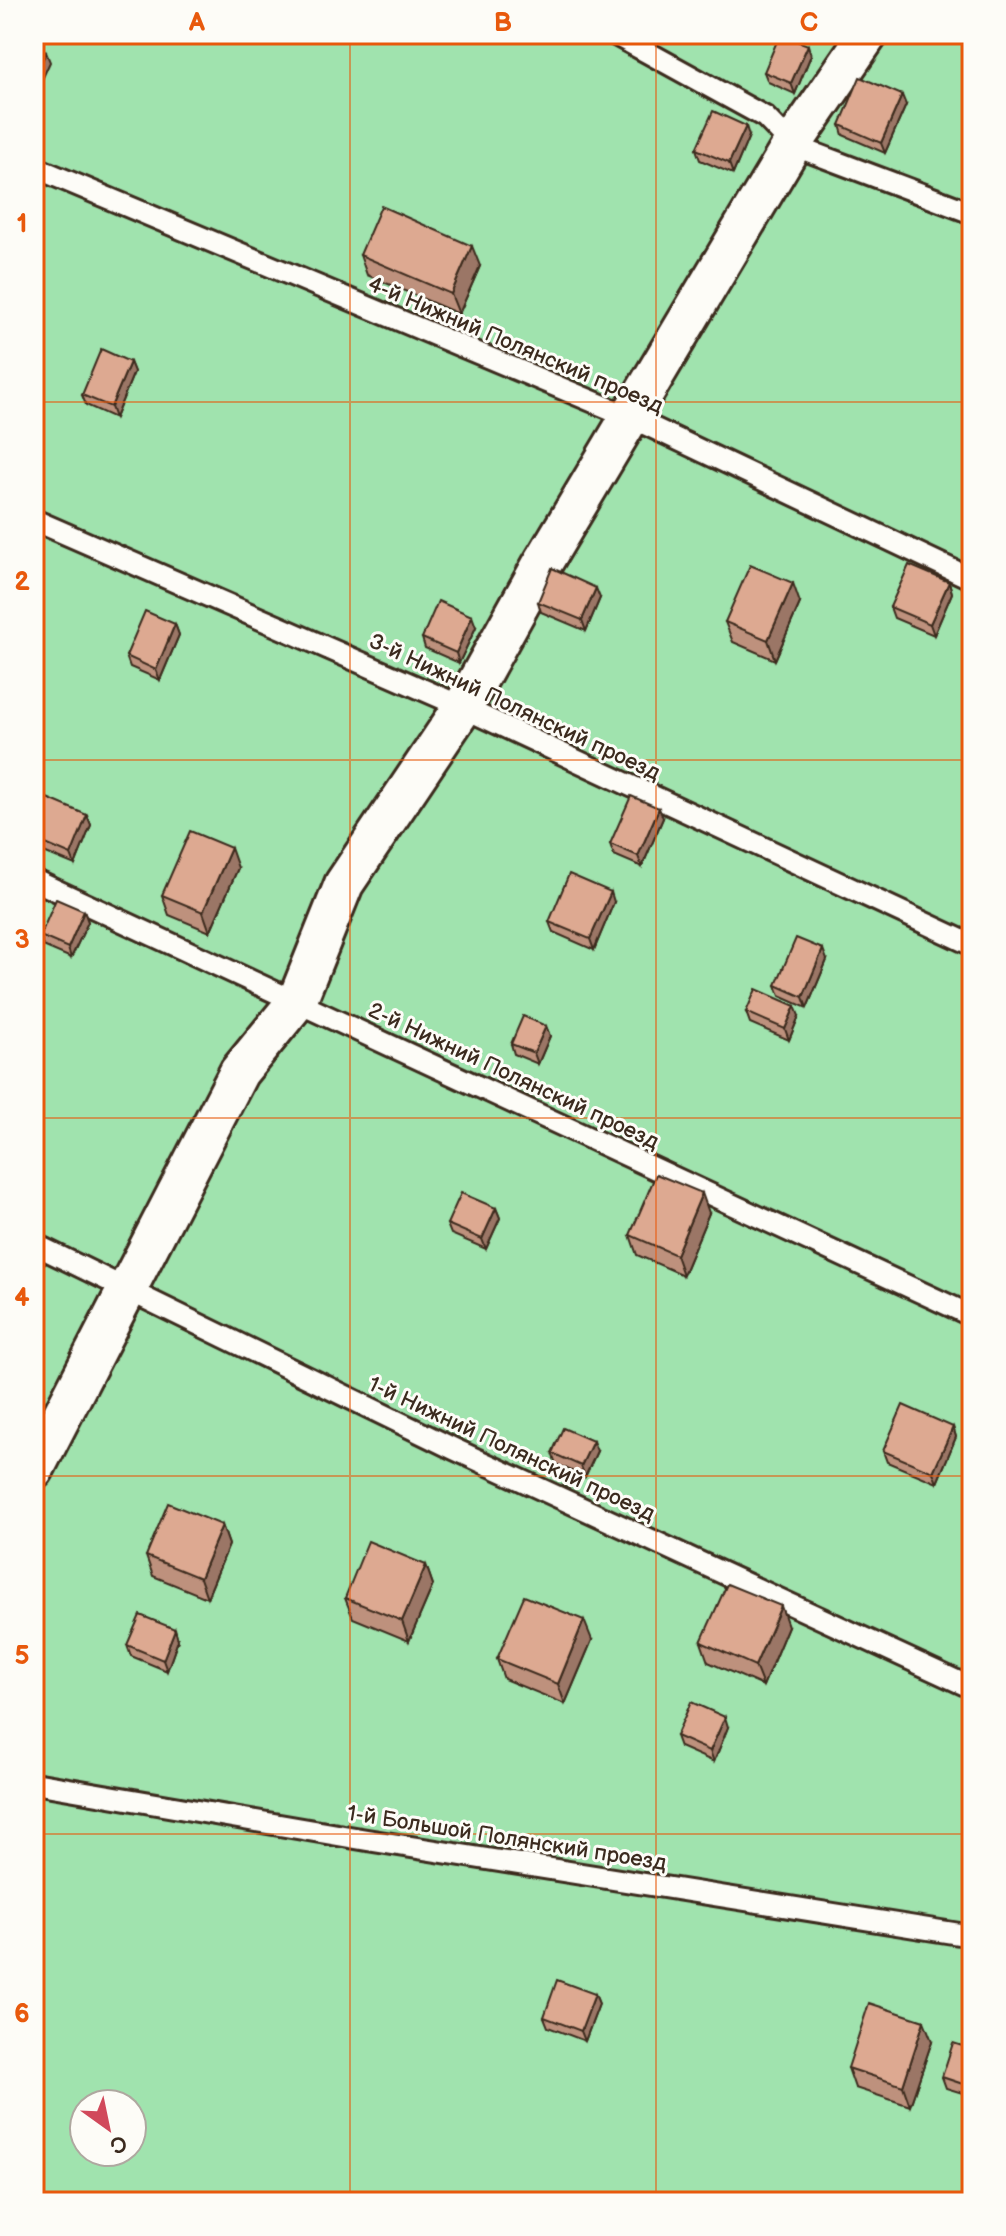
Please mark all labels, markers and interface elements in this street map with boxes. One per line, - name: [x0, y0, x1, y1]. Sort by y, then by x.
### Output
- text: A: [188, 8, 205, 39]
- text: B: [494, 8, 512, 39]
- text: C: [800, 8, 818, 39]
- text: 1: [17, 209, 27, 240]
- street label: 4-й Нижний Полянский проезд: [364, 271, 667, 420]
- text: 2: [14, 567, 30, 598]
- street label: 3-й Нижний Полянский проезд: [364, 628, 664, 787]
- text: 3: [14, 925, 30, 956]
- street label: 2-й Нижний Полянский проезд: [364, 997, 663, 1156]
- text: 4: [14, 1283, 30, 1314]
- street label: 1-й Нижний Полянский проезд: [364, 1371, 659, 1528]
- text: 5: [14, 1641, 30, 1672]
- street label: 1-й Большой Полянский проезд: [345, 1800, 668, 1877]
- text: 6: [14, 1999, 30, 2030]
- north arrow: [68, 2088, 148, 2168]
- text: С: [104, 2128, 132, 2159]

